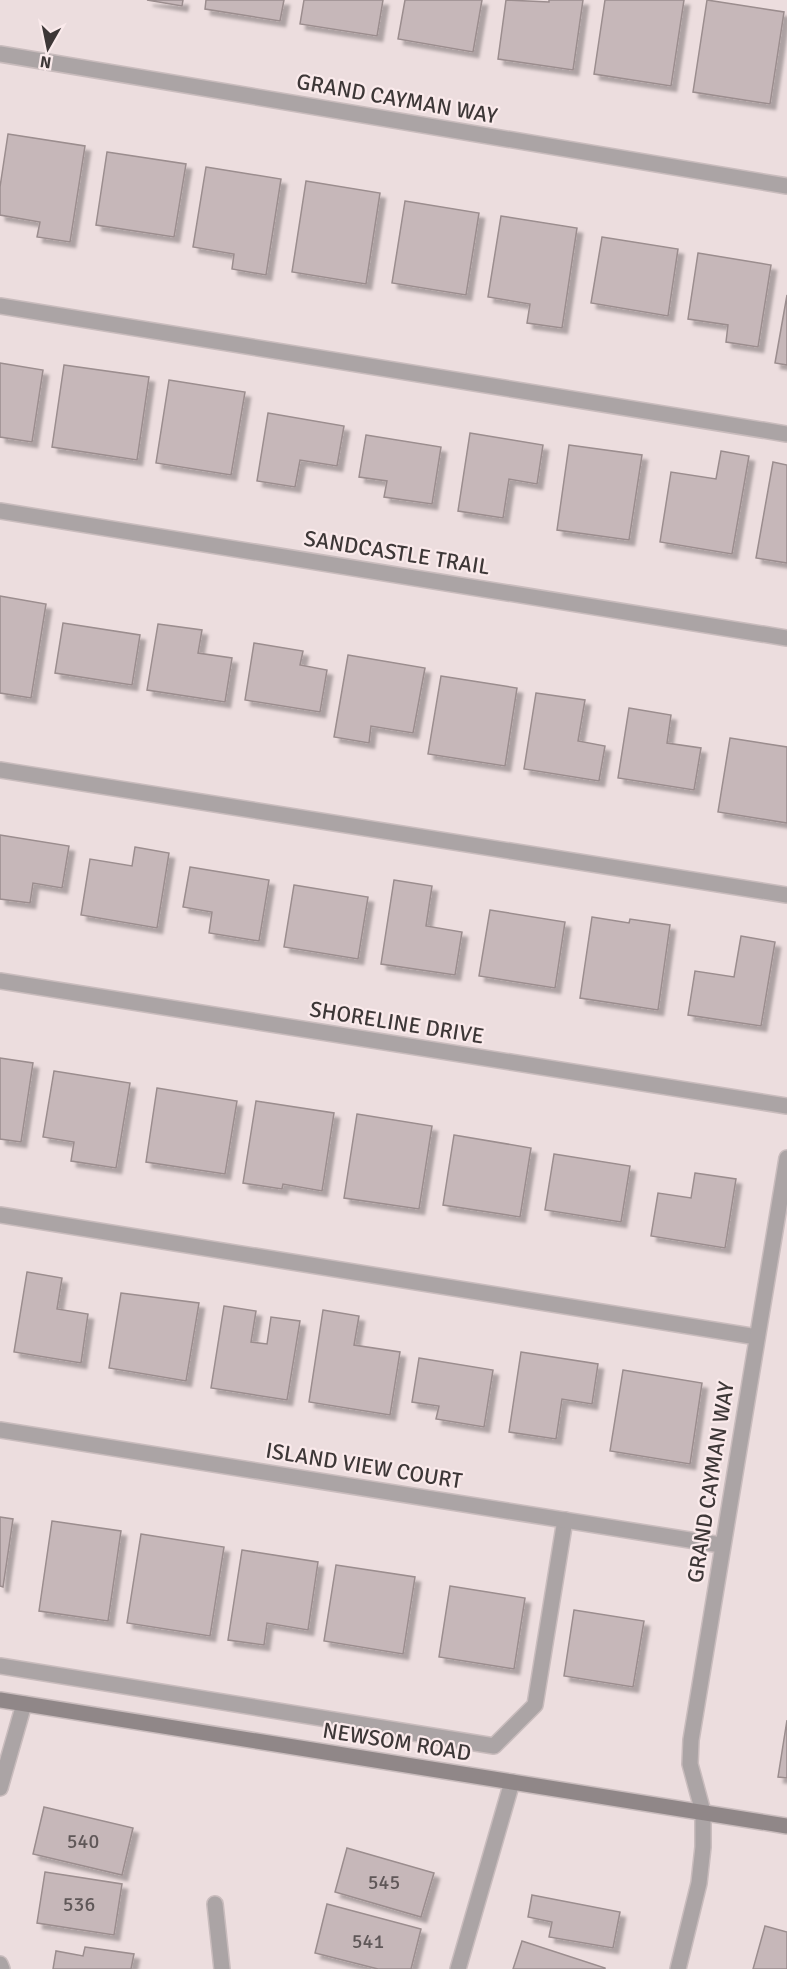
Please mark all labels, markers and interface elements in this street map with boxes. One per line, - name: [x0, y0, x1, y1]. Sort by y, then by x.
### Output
- north arrow: [18, 18, 78, 78]
- text: N: [39, 51, 53, 73]
- street label: GRAND CAYMAN WAY: [294, 68, 499, 129]
- street label: SANDCASTLE TRAIL: [302, 524, 492, 581]
- street label: SHORELINE DRIVE: [308, 995, 486, 1050]
- street label: GRAND CAYMAN WAY: [681, 1380, 740, 1585]
- street label: ISLAND VIEW COURT: [264, 1437, 464, 1494]
- street label: NEWSOM ROAD: [321, 1716, 473, 1767]
- house number: 540: [67, 1829, 99, 1854]
- house number: 545: [368, 1870, 400, 1895]
- house number: 536: [63, 1892, 95, 1917]
- house number: 541: [352, 1929, 384, 1954]

